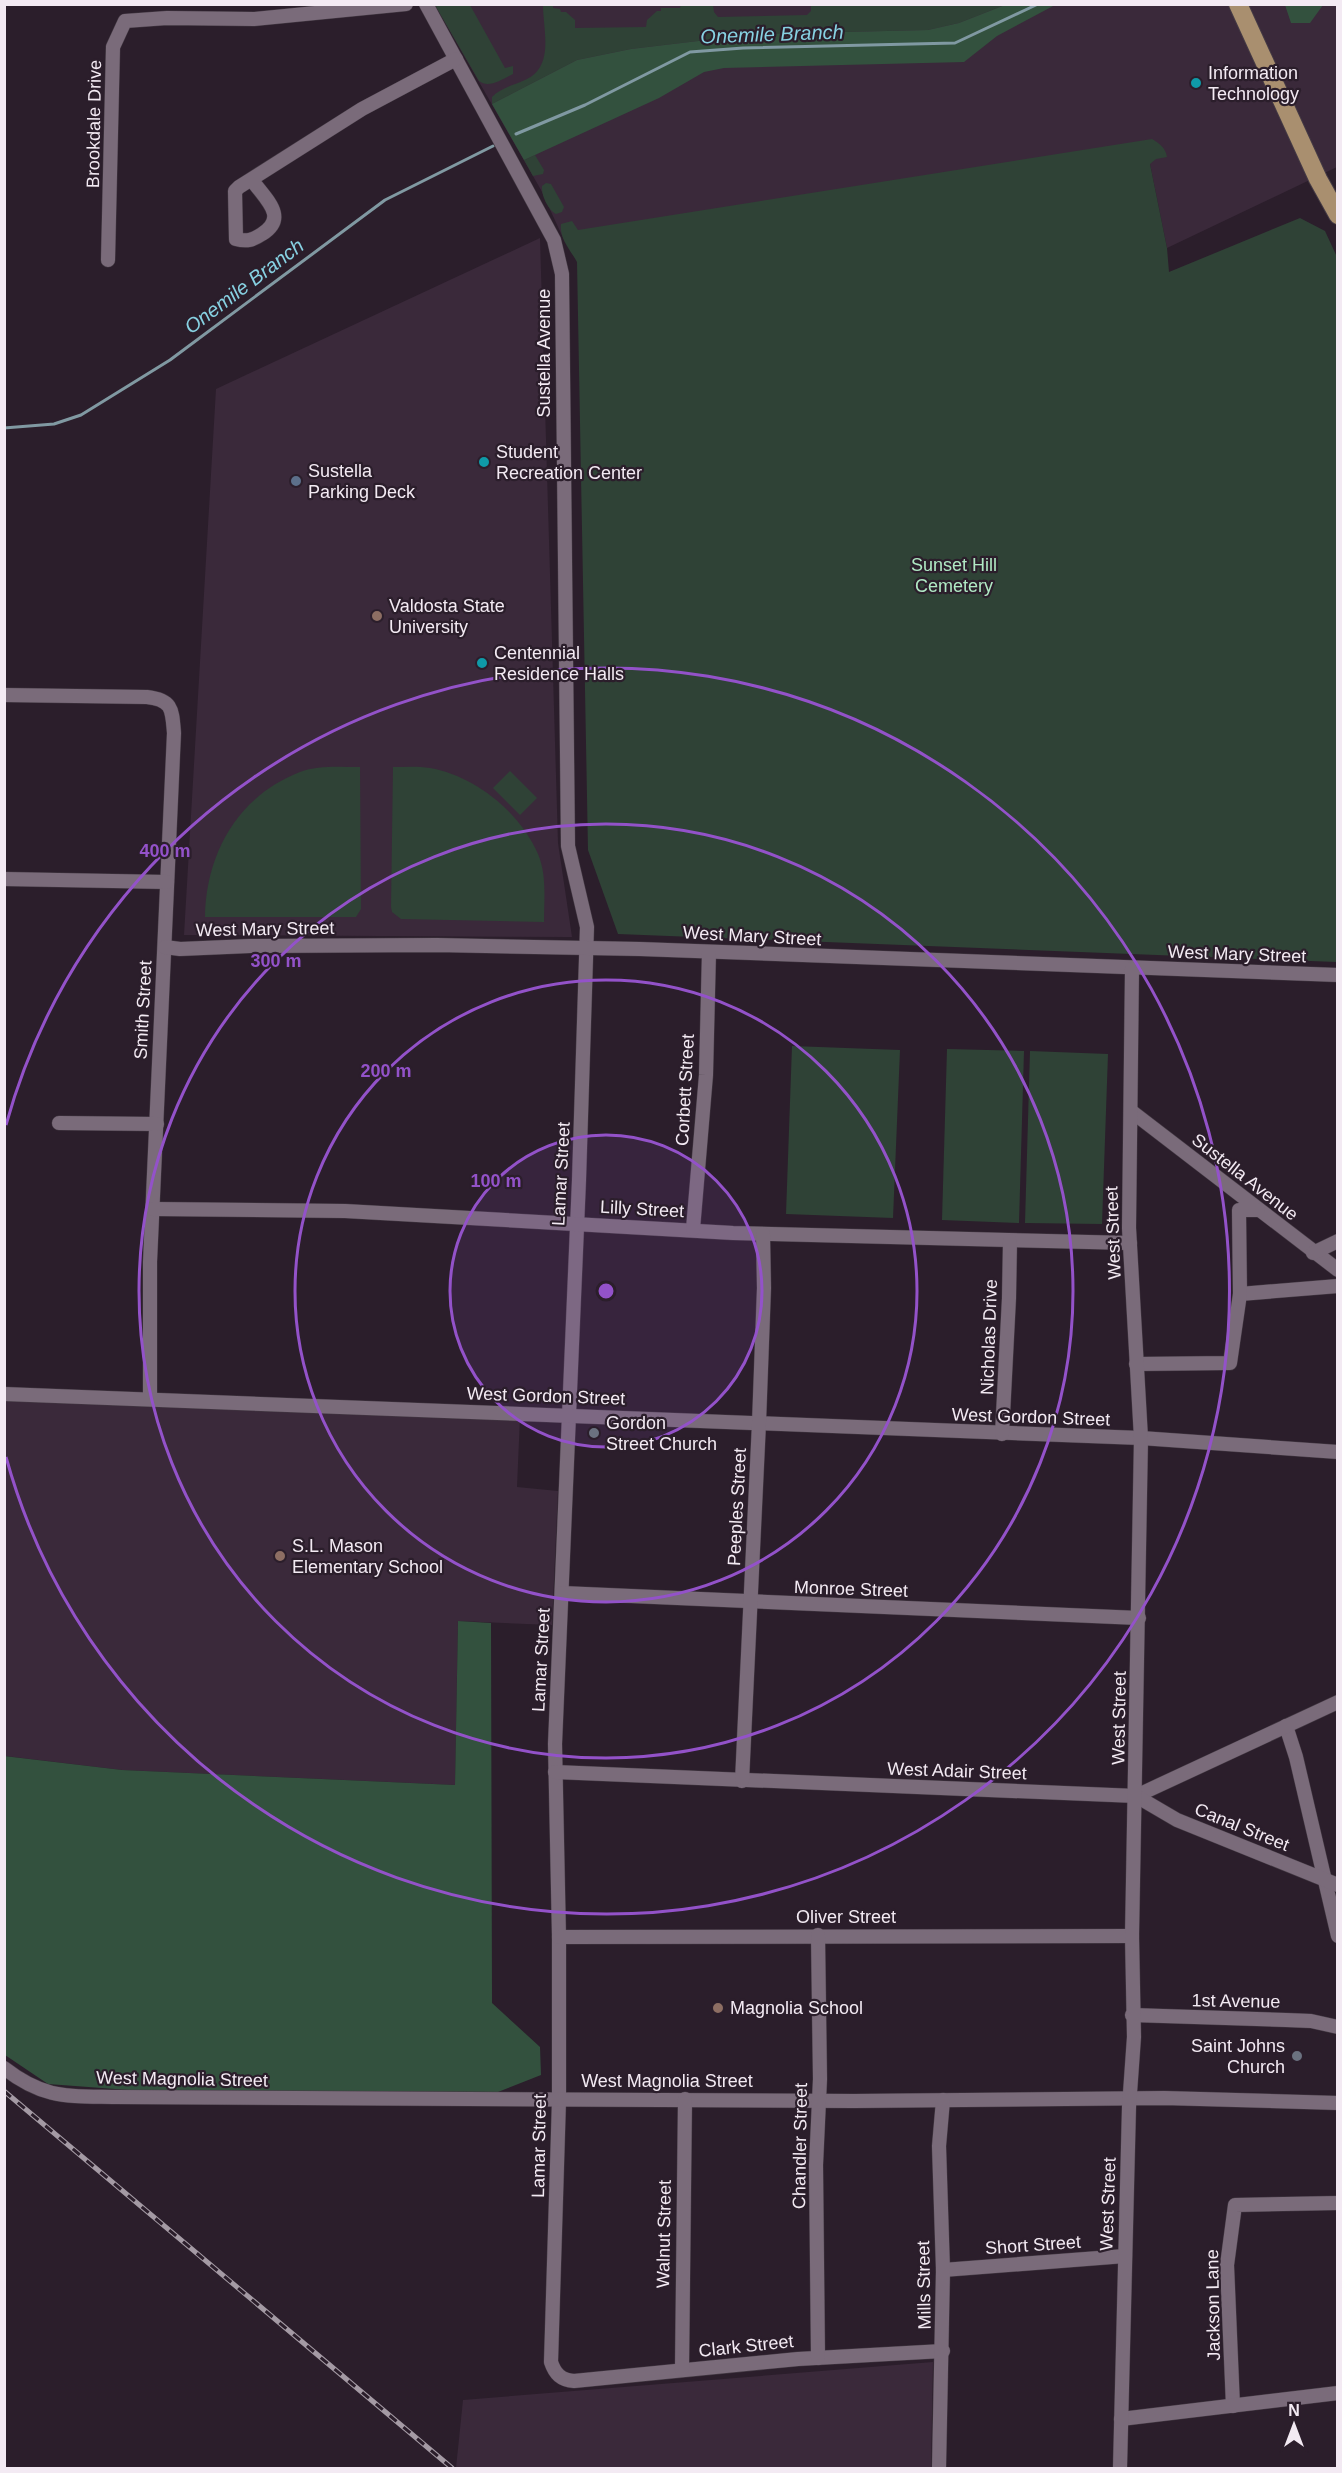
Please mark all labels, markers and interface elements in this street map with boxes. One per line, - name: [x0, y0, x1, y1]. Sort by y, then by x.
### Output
- water label: Onemile Branch: [700, 21, 844, 47]
- street label: Brookdale Drive: [83, 60, 105, 188]
- place label: Information Technology: [1208, 63, 1299, 104]
- marker: Information Technology: [1189, 76, 1203, 90]
- water label: Onemile Branch: [180, 234, 308, 338]
- street label: Sustella Avenue: [534, 289, 554, 417]
- place label: Student Recreation Center: [496, 442, 642, 483]
- marker: Student Recreation Center: [477, 455, 491, 469]
- place label: Sustella Parking Deck: [308, 461, 416, 502]
- marker: Sustella Parking Deck: [289, 474, 303, 488]
- park label: Sunset Hill Cemetery: [911, 555, 997, 596]
- place label: Valdosta State University: [389, 596, 505, 637]
- marker: Valdosta State University: [370, 609, 384, 623]
- place label: Centennial Residence Halls: [494, 643, 624, 684]
- marker: Centennial Residence Halls: [475, 656, 489, 670]
- text: 400 m: [139, 841, 191, 861]
- street label: West Mary Street: [195, 918, 335, 940]
- street label: West Mary Street: [682, 922, 822, 950]
- street label: West Mary Street: [1167, 942, 1307, 966]
- text: 300 m: [250, 951, 302, 971]
- street label: Smith Street: [130, 960, 156, 1060]
- street label: Corbett Street: [672, 1034, 698, 1146]
- text: 200 m: [360, 1061, 412, 1081]
- street label: Lamar Street: [548, 1122, 574, 1226]
- street label: Sustella Avenue: [1188, 1129, 1302, 1225]
- text: 100 m: [470, 1171, 522, 1191]
- street label: West Street: [1101, 1186, 1125, 1280]
- street label: Lilly Street: [600, 1197, 684, 1221]
- street label: Nicholas Drive: [977, 1279, 1001, 1395]
- centre of rings: [596, 1281, 616, 1301]
- street label: West Gordon Street: [466, 1383, 626, 1409]
- street label: West Gordon Street: [951, 1404, 1111, 1430]
- place label: Gordon Street Church: [606, 1413, 717, 1454]
- marker: Gordon Street Church: [587, 1426, 601, 1440]
- street label: Peeples Street: [724, 1448, 750, 1566]
- place label: S.L. Mason Elementary School: [292, 1536, 443, 1577]
- marker: S.L. Mason Elementary School: [273, 1549, 287, 1563]
- street label: Monroe Street: [794, 1577, 908, 1601]
- street label: Lamar Street: [528, 1608, 554, 1712]
- street label: West Street: [1108, 1671, 1130, 1765]
- street label: West Adair Street: [887, 1759, 1027, 1783]
- street label: Canal Street: [1192, 1799, 1292, 1855]
- street label: Oliver Street: [796, 1907, 896, 1927]
- street label: 1st Avenue: [1191, 1990, 1281, 2012]
- place label: Magnolia School: [730, 1998, 863, 2018]
- marker: Magnolia School: [711, 2001, 725, 2015]
- place label: Saint Johns Church: [1191, 2036, 1285, 2077]
- marker: Saint Johns Church: [1290, 2049, 1304, 2063]
- street label: West Magnolia Street: [96, 2068, 268, 2090]
- street label: West Magnolia Street: [581, 2071, 753, 2091]
- street label: Chandler Street: [789, 2083, 811, 2209]
- street label: Lamar Street: [528, 2094, 550, 2198]
- street label: West Street: [1096, 2157, 1120, 2251]
- street label: Walnut Street: [653, 2180, 675, 2288]
- street label: Short Street: [984, 2232, 1082, 2258]
- street label: Mills Street: [913, 2240, 935, 2330]
- street label: Jackson Lane: [1202, 2249, 1224, 2361]
- street label: Clark Street: [698, 2331, 794, 2361]
- north arrow: [1264, 2395, 1324, 2455]
- text: N: [1288, 2402, 1300, 2419]

